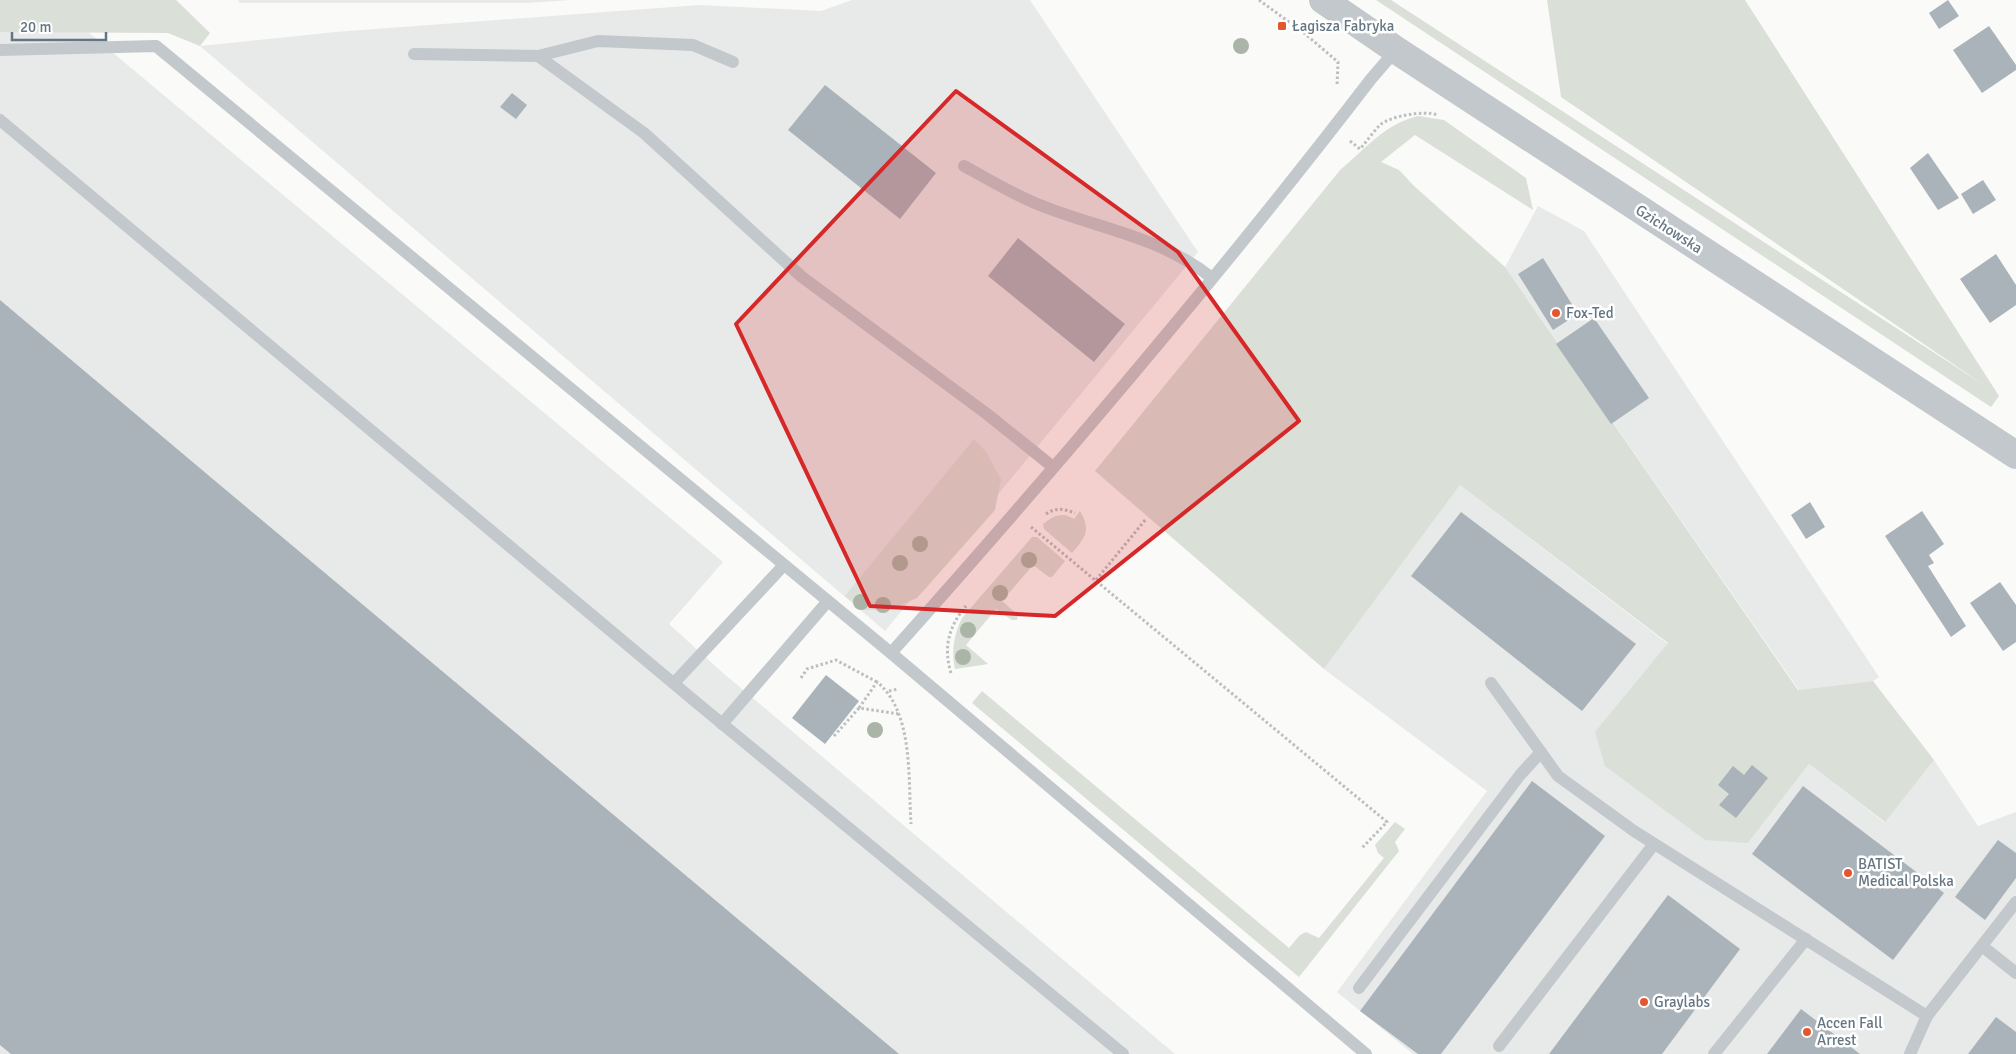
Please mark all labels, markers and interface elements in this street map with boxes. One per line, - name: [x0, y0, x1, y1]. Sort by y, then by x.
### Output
- scale bar: [12, 10, 106, 42]
- place label: Łagisza Fabryka: [1292, 17, 1394, 35]
- text: 20 m: [20, 18, 51, 36]
- marker: Łagisza Fabryka: [1276, 20, 1288, 32]
- street label: Gzichowska: [1632, 201, 1706, 257]
- place label: Fox-Ted: [1566, 304, 1614, 322]
- marker: Fox-Ted: [1550, 307, 1562, 319]
- place label: BATIST Medical Polska: [1858, 855, 1954, 890]
- marker: BATIST Medical Polska: [1842, 867, 1854, 879]
- place label: Graylabs: [1654, 993, 1710, 1011]
- marker: Graylabs: [1638, 996, 1650, 1008]
- place label: Accen Fall Arrest: [1817, 1014, 1883, 1049]
- marker: Accen Fall Arrest: [1801, 1026, 1813, 1038]

